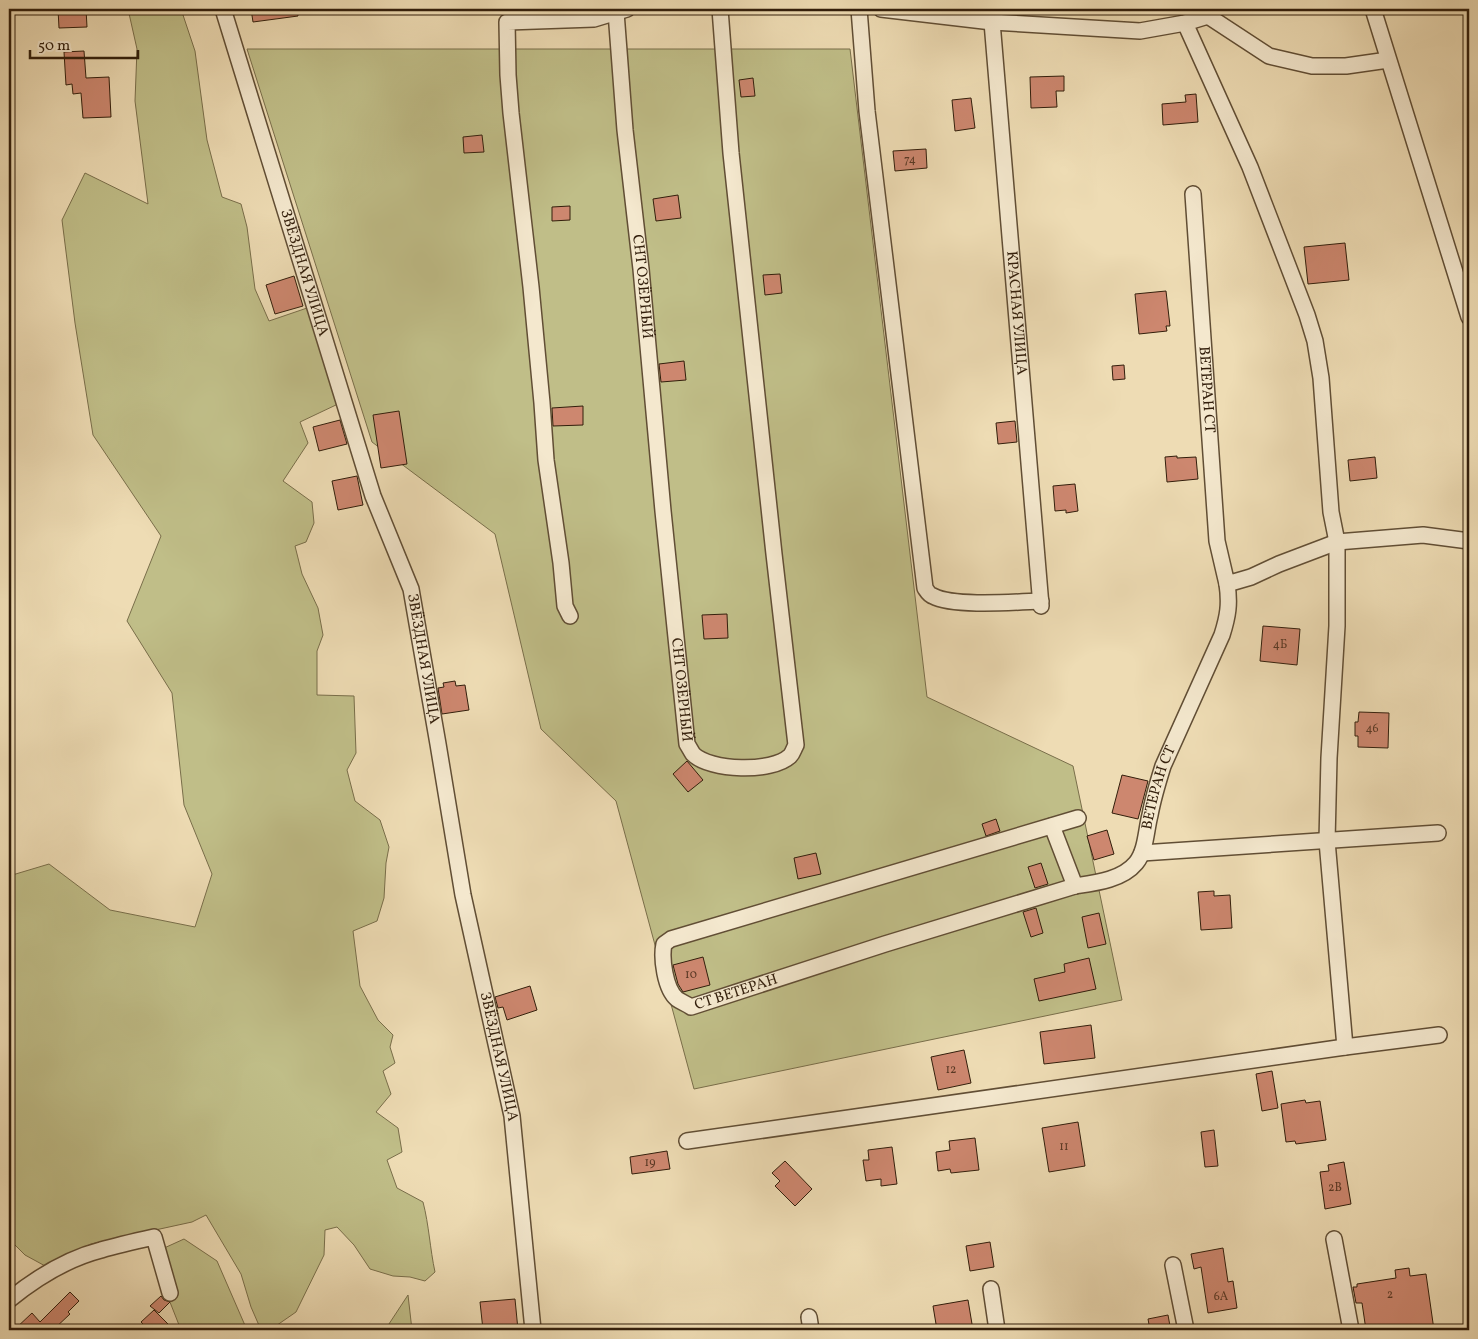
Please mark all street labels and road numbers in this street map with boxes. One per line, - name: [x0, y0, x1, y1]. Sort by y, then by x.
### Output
- street label: ЗВЁЗДНАЯ УЛИЦА: [275, 206, 334, 340]
- street label: СНТ ОЗЁРНЫЙ: [627, 233, 658, 340]
- street label: КРАСНАЯ УЛИЦА: [1001, 250, 1032, 376]
- street label: ВЕТЕРАН СТ: [1193, 345, 1220, 434]
- street label: ЗВЁЗДНАЯ УЛИЦА: [401, 592, 445, 726]
- street label: СНТ ОЗЁРНЫЙ: [666, 637, 697, 743]
- street label: ВЕТЕРАН СТ: [1137, 742, 1181, 831]
- street label: СТ ВЕТЕРАН: [692, 969, 780, 1016]
- street label: ЗВЁЗДНАЯ УЛИЦА: [474, 990, 523, 1123]

